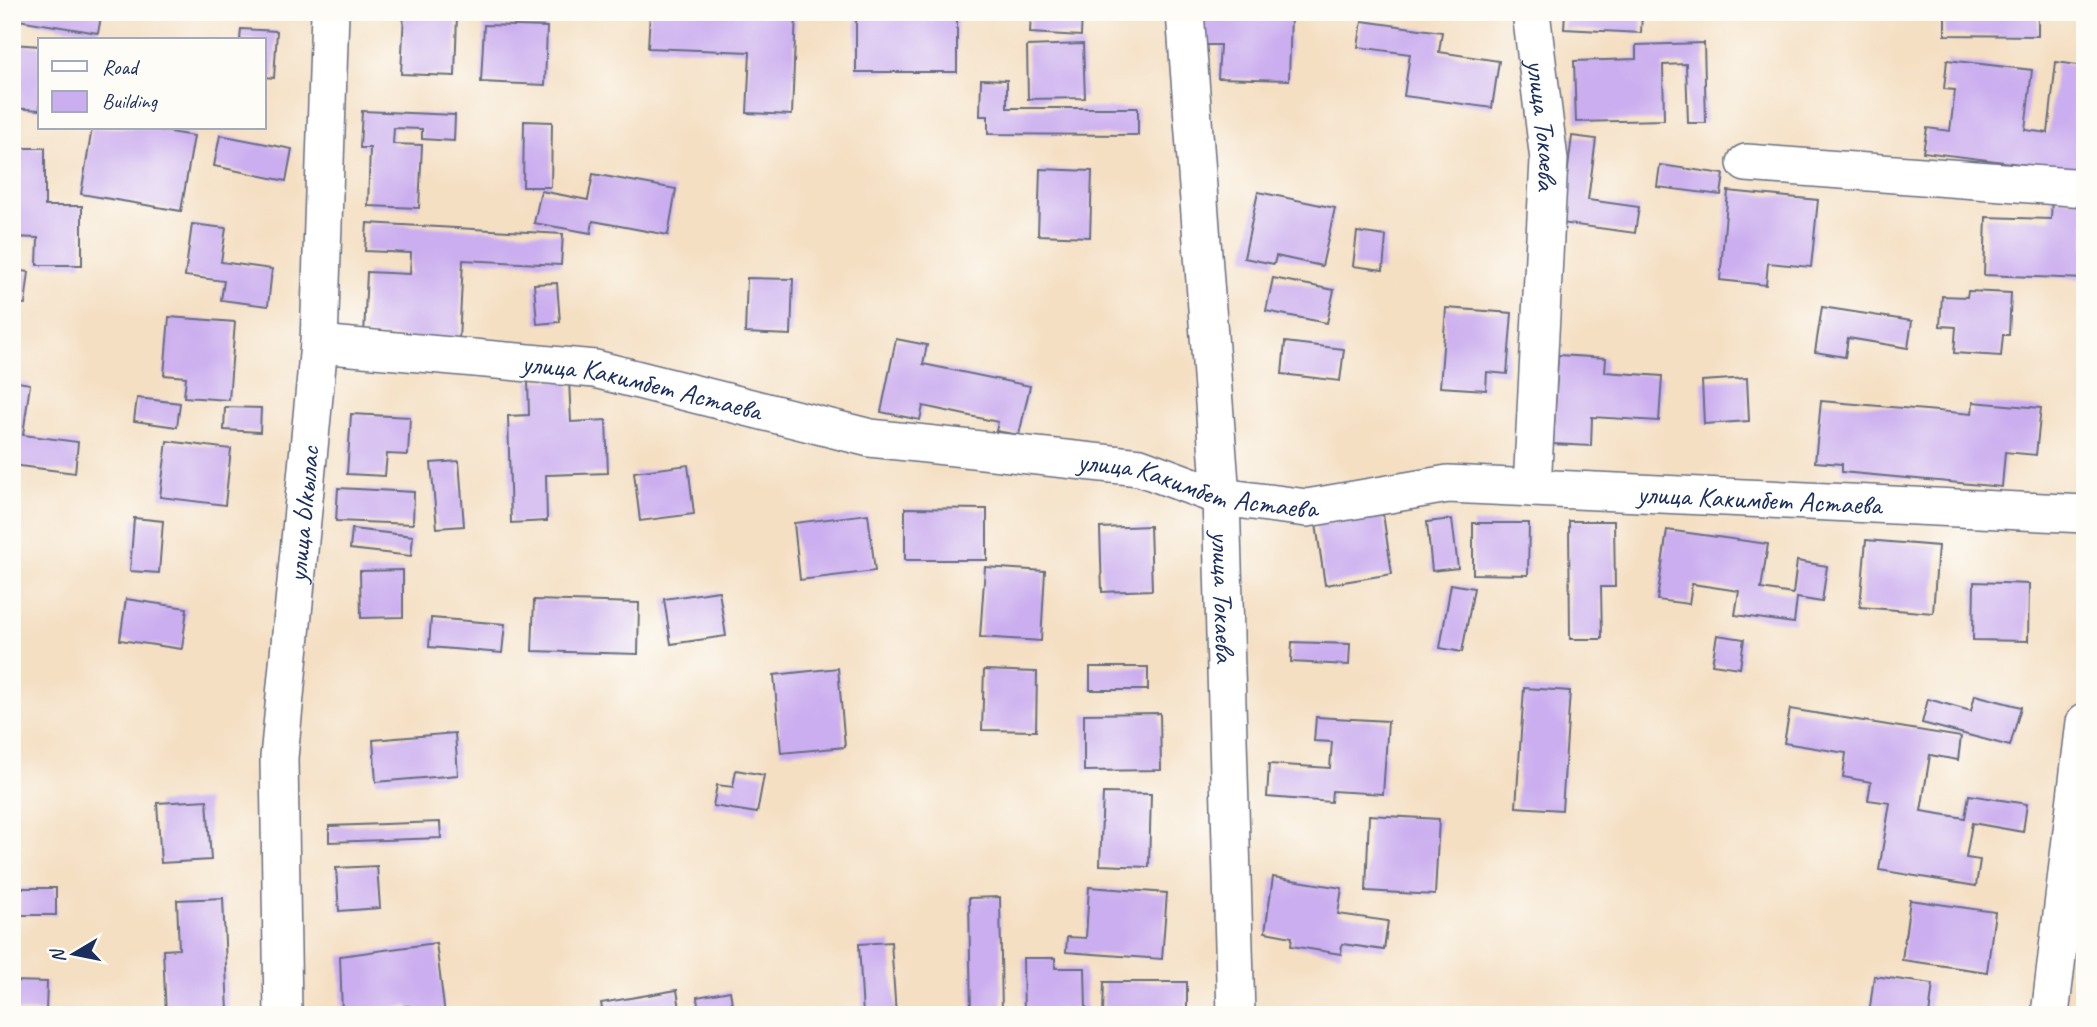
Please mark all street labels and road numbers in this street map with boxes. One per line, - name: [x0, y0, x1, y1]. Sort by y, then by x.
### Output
- street label: улица Токаева: [1519, 56, 1567, 193]
- street label: улица Какимбет Астаева: [518, 345, 768, 428]
- street label: улица Какимбет Астаева: [1074, 443, 1321, 526]
- street label: улица Ыкылас: [278, 444, 327, 586]
- street label: улица Какимбет Астаева: [1634, 475, 1885, 522]
- street label: улица Токаева: [1204, 528, 1243, 665]

